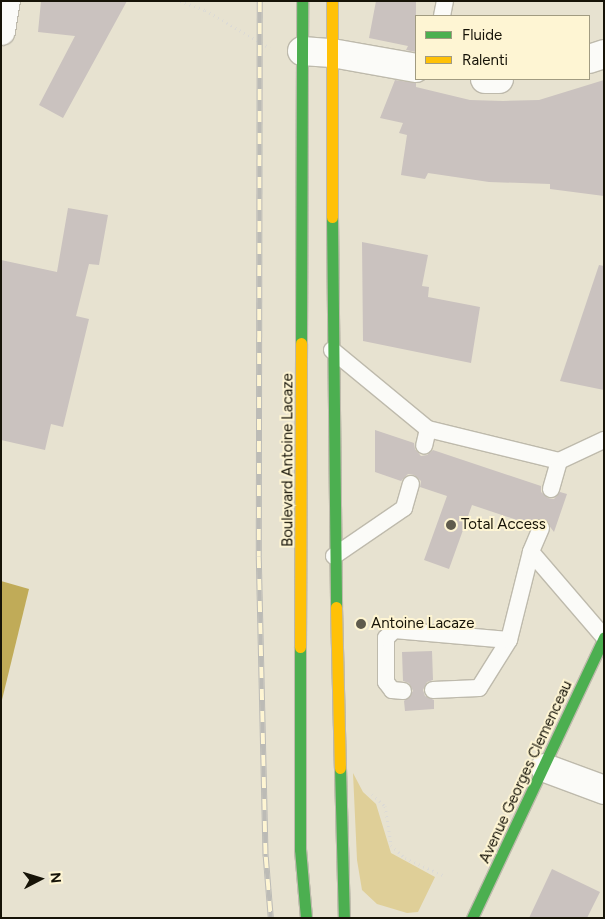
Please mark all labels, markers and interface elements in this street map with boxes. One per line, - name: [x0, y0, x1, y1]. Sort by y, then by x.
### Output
- legend: [415, 15, 590, 80]
- text: Fluide: [462, 26, 502, 44]
- text: Ralenti: [462, 51, 508, 69]
- street label: Boulevard Antoine Lacaze: [279, 373, 297, 547]
- place label: Total Access: [461, 516, 546, 534]
- marker: Total Access: [445, 519, 457, 531]
- place label: Antoine Lacaze: [371, 615, 474, 633]
- marker: Antoine Lacaze: [355, 618, 367, 630]
- street label: Avenue Georges Clemenceau: [476, 678, 576, 866]
- north arrow: [15, 854, 65, 904]
- text: N: [47, 872, 64, 884]

